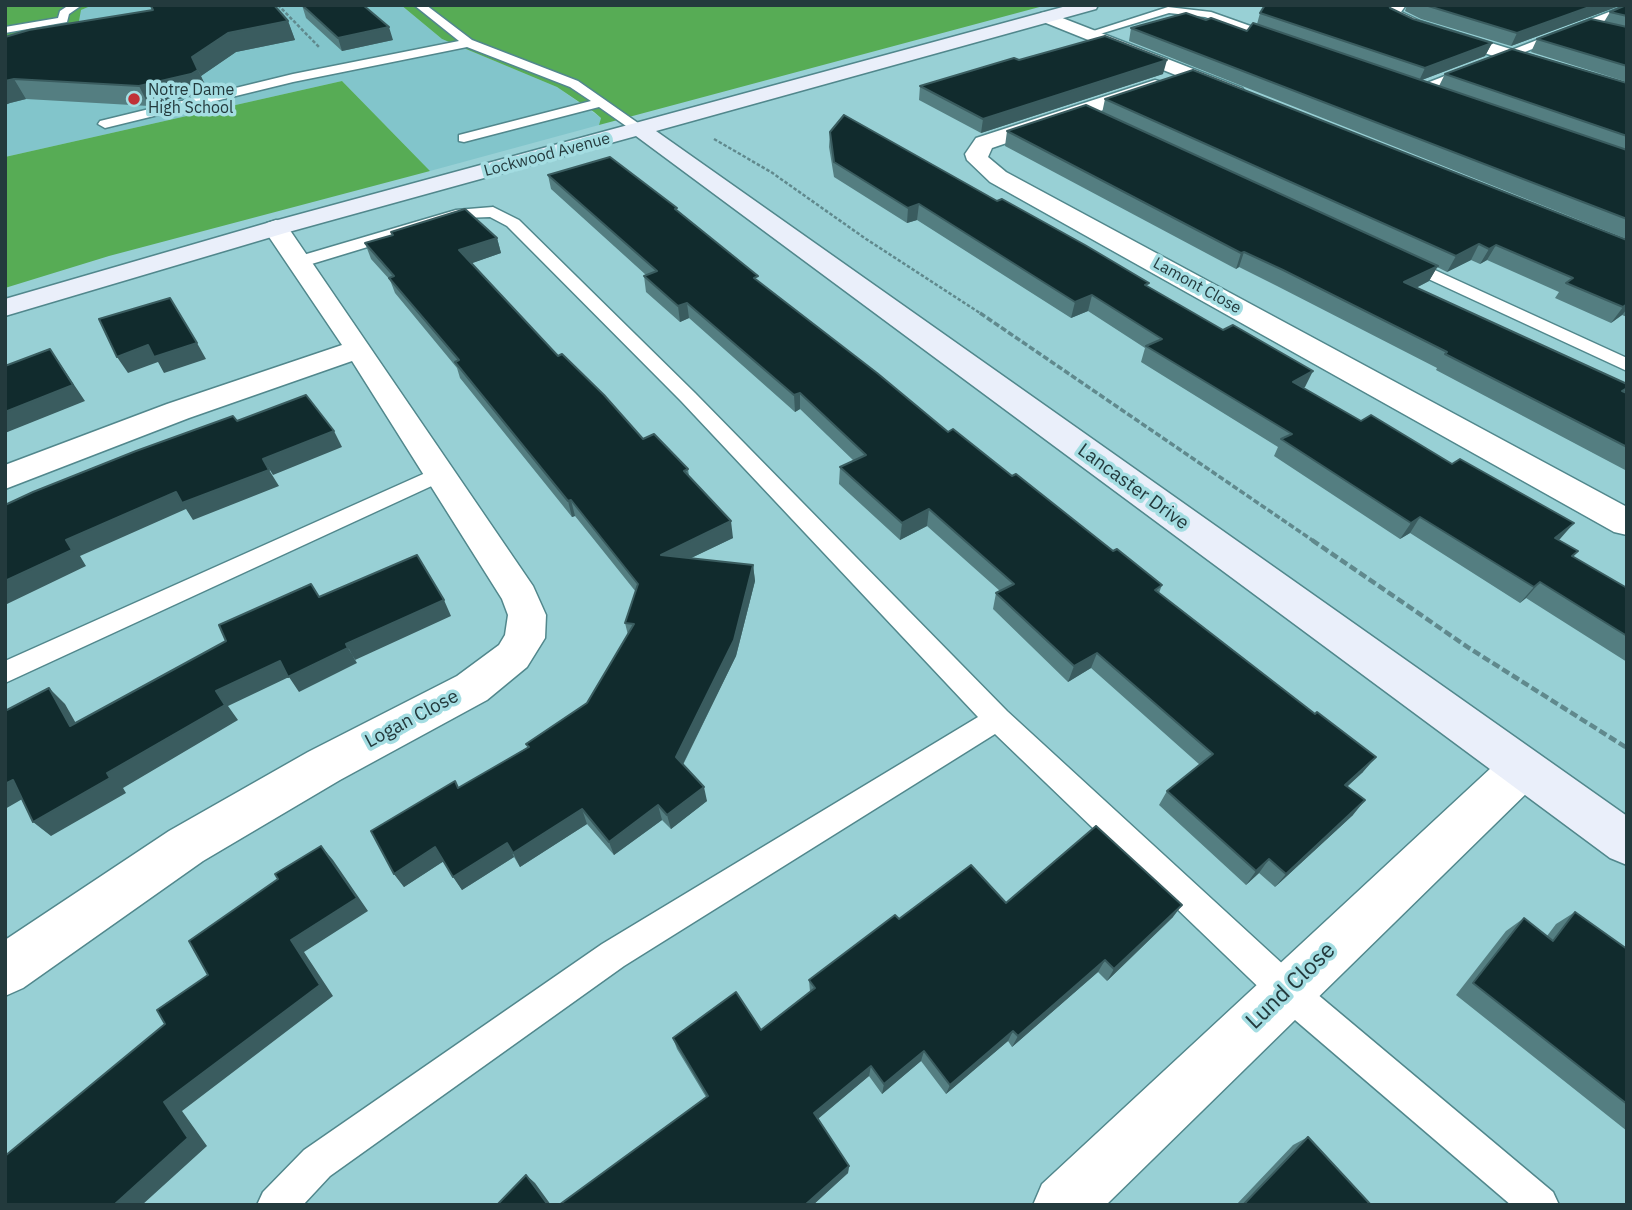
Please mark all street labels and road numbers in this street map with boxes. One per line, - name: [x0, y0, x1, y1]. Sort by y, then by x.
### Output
- street label: Lockwood Avenue: [482, 129, 612, 181]
- street label: Lamont Close: [1150, 254, 1244, 318]
- street label: Lancaster Drive: [1073, 439, 1193, 535]
- street label: Logan Close: [361, 685, 463, 753]
- street label: Lund Close: [1241, 937, 1341, 1035]

